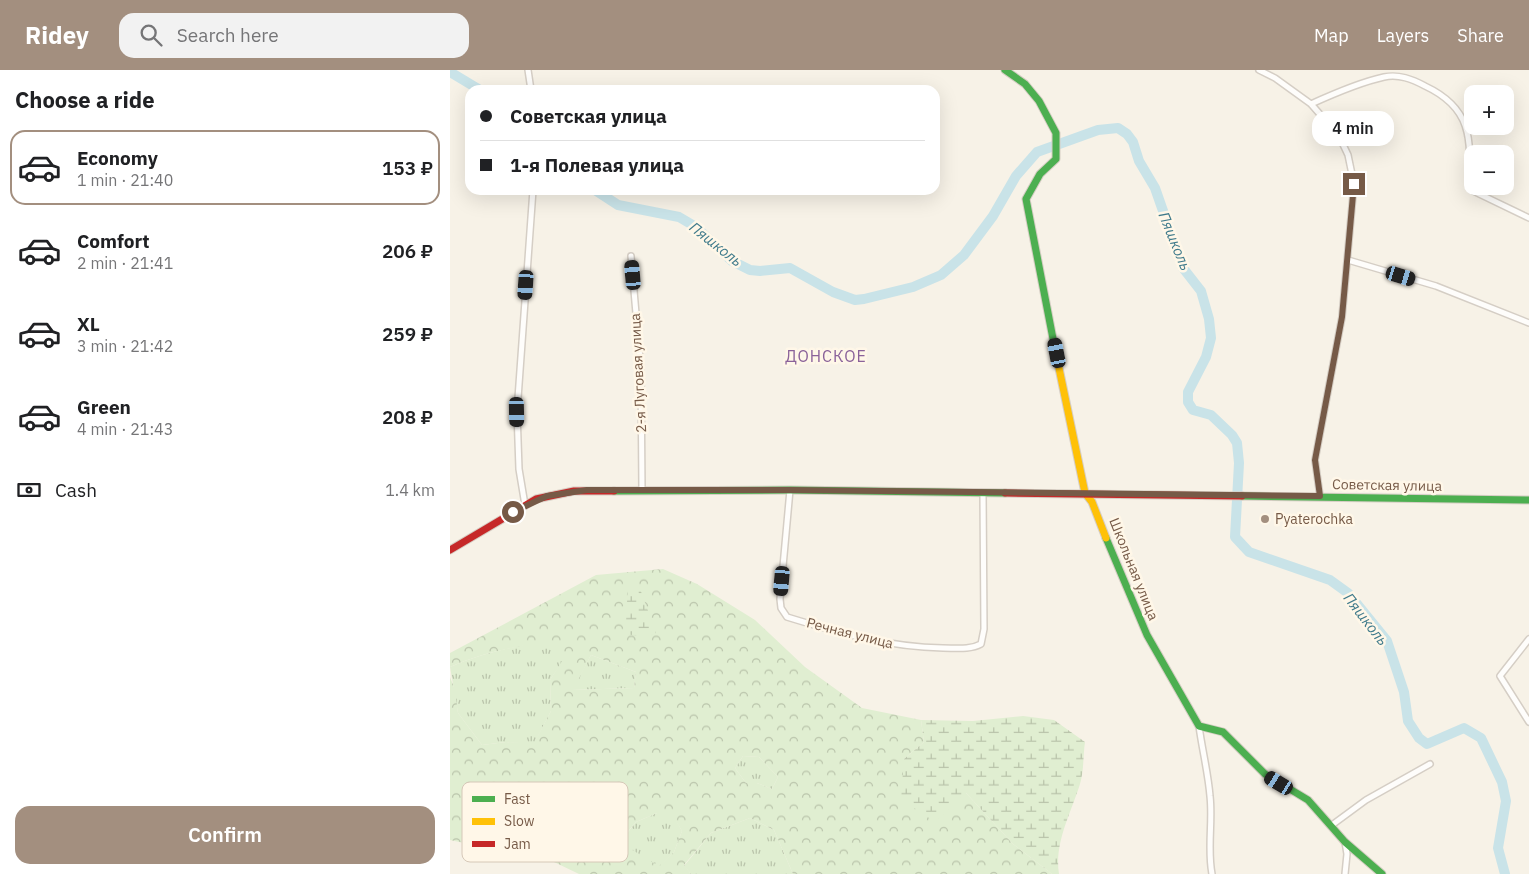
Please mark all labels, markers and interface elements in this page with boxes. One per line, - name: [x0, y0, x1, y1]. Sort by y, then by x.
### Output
- search box: [119, 13, 469, 58]
- text: Ridey: [25, 19, 89, 51]
- icon: search: [137, 21, 165, 49]
- text: Search here: [177, 23, 279, 47]
- text: Map: [1314, 24, 1349, 47]
- text: Layers: [1377, 24, 1429, 47]
- text: Share: [1457, 24, 1504, 47]
- text: Choose a ride: [15, 85, 155, 114]
- map controls: [1464, 85, 1514, 195]
- button: +: [1464, 85, 1514, 135]
- text: Советская улица: [510, 104, 667, 128]
- callout: 4 min: [1313, 112, 1395, 146]
- text: 4 min: [1332, 118, 1374, 138]
- icon: car: [17, 145, 62, 190]
- button: −: [1464, 145, 1514, 195]
- text: Economy: [77, 146, 158, 170]
- text: 1-я Полевая улица: [510, 153, 684, 177]
- text: 153 ₽: [382, 156, 433, 180]
- text: 1 min · 21:40: [77, 170, 173, 190]
- route end: [1343, 173, 1365, 195]
- water label: Пяшколь: [1155, 209, 1195, 273]
- water label: Пяшколь: [686, 218, 746, 270]
- icon: car: [17, 228, 62, 273]
- text: Comfort: [77, 229, 150, 253]
- text: 206 ₽: [382, 239, 433, 263]
- text: 2 min · 21:41: [77, 253, 173, 273]
- car: [624, 259, 641, 291]
- car: [1384, 264, 1417, 288]
- car: [517, 270, 534, 300]
- icon: car: [17, 311, 62, 356]
- text: XL: [77, 312, 100, 336]
- street label: 2-я Луговая улица: [626, 312, 650, 433]
- text: 259 ₽: [382, 322, 433, 346]
- text: 3 min · 21:42: [77, 336, 173, 356]
- car: [1046, 337, 1067, 369]
- district label: ДОНСКОЕ: [785, 346, 867, 366]
- icon: car: [17, 394, 62, 439]
- text: Green: [77, 395, 131, 419]
- car: [509, 397, 524, 427]
- text: 208 ₽: [382, 405, 433, 429]
- text: 4 min · 21:43: [77, 419, 173, 439]
- street label: Советская улица: [1332, 475, 1443, 495]
- icon: cash: [15, 476, 43, 504]
- text: Cash: [55, 478, 97, 502]
- text: 1.4 km: [385, 480, 435, 500]
- route start: [502, 501, 524, 523]
- place label: Pyaterochka: [1275, 510, 1354, 528]
- marker: Pyaterochka: [1259, 513, 1271, 525]
- street label: Школьная улица: [1105, 515, 1163, 623]
- car: [773, 565, 790, 597]
- water label: Пяшколь: [1340, 589, 1392, 649]
- street label: Речная улица: [805, 614, 896, 653]
- car: [1262, 769, 1295, 797]
- legend: [462, 782, 628, 862]
- text: Fast: [504, 790, 530, 808]
- button: Confirm: [15, 806, 435, 864]
- text: Slow: [504, 812, 535, 830]
- text: Jam: [504, 835, 531, 853]

